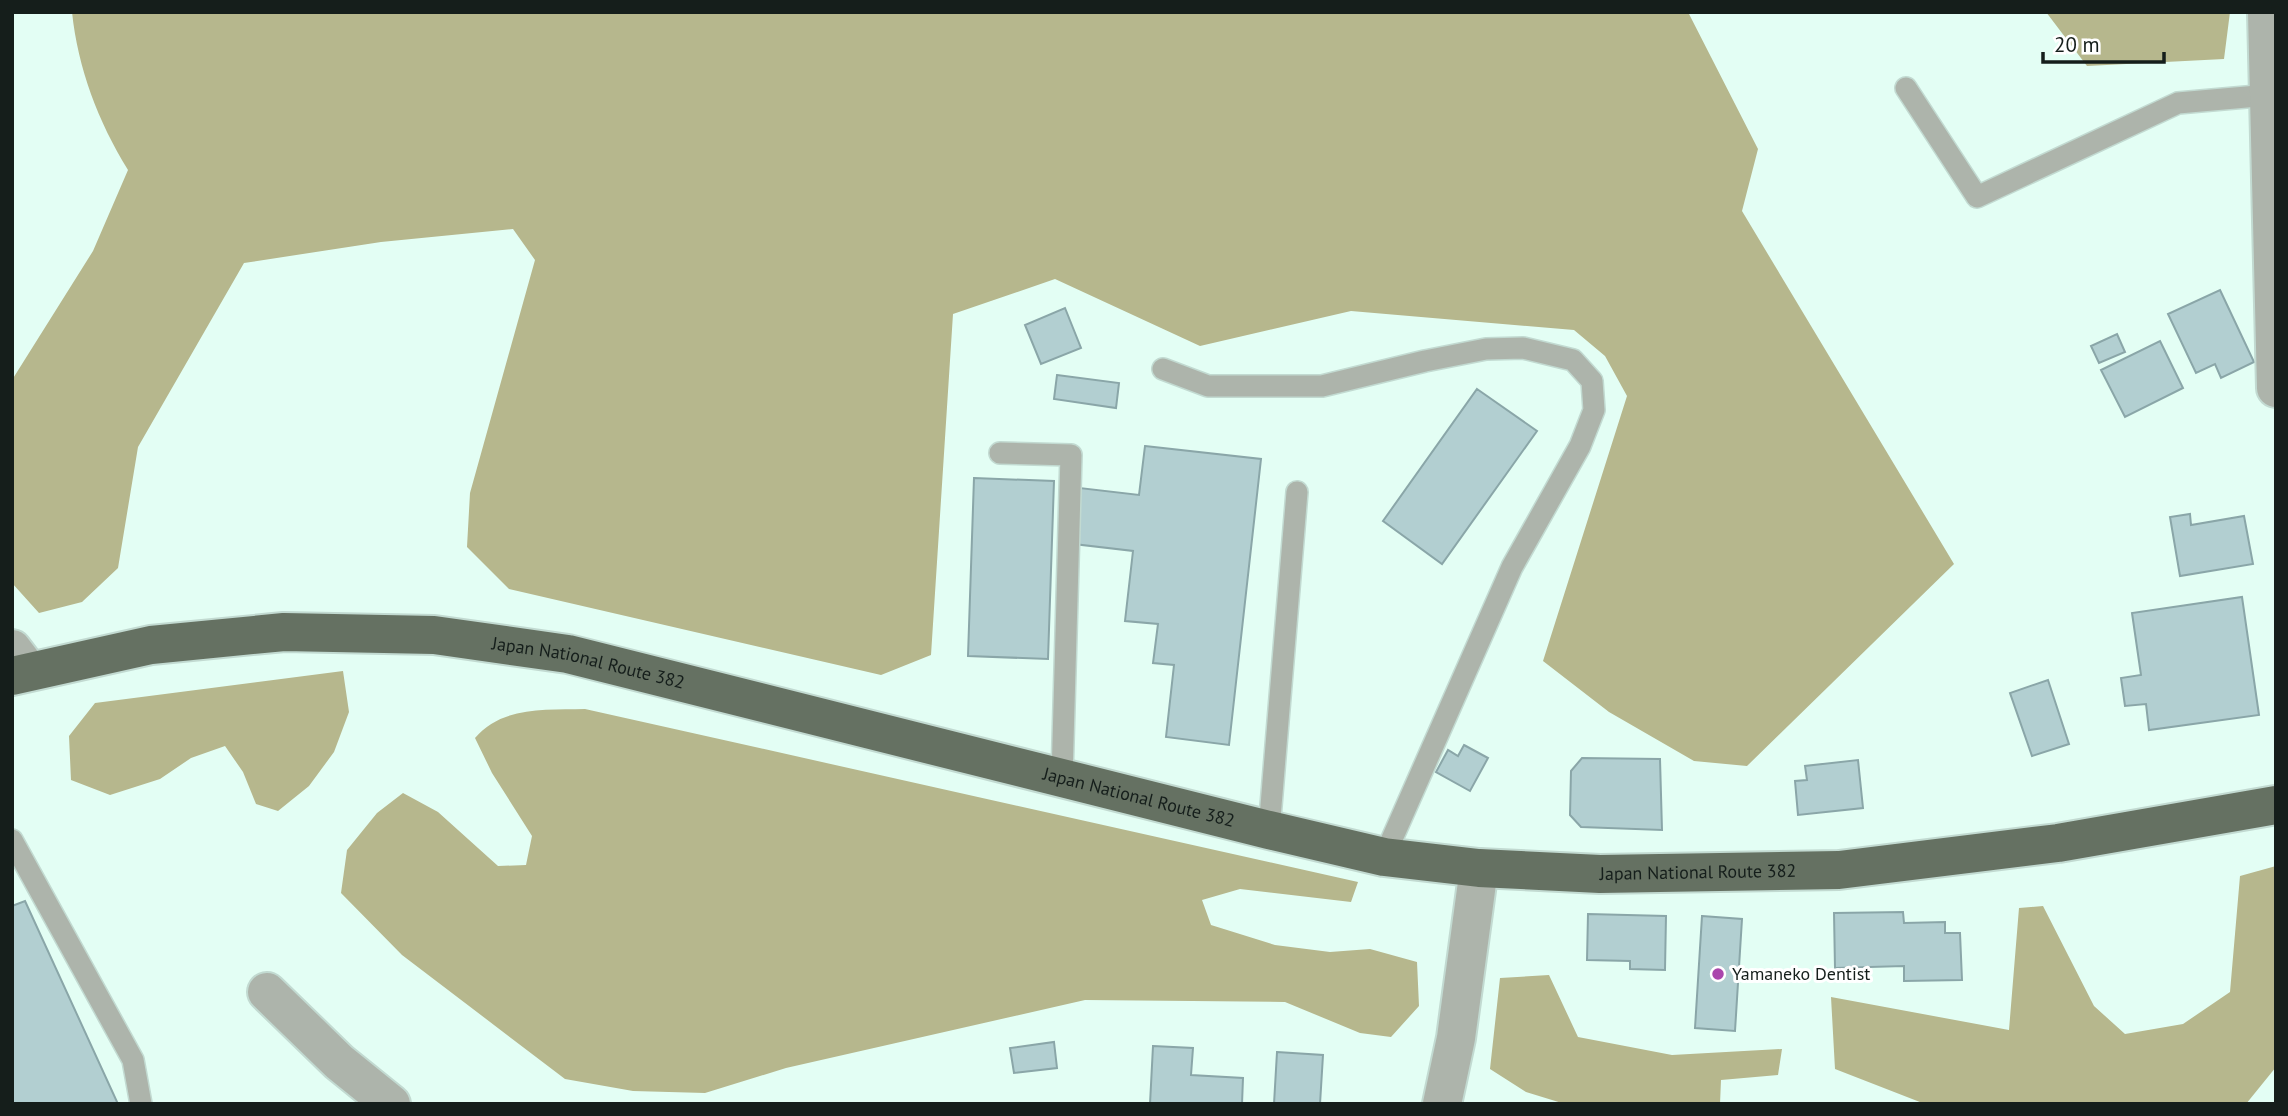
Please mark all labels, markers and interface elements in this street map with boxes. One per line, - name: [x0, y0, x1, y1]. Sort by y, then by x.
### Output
- scale bar: [2043, 21, 2164, 65]
- text: 20 m: [2054, 31, 2100, 58]
- street label: Japan National Route 382: [490, 631, 687, 694]
- street label: Japan National Route 382: [1040, 762, 1237, 832]
- street label: Japan National Route 382: [1598, 859, 1796, 885]
- place label: Yamaneko Dentist: [1732, 962, 1870, 985]
- marker: Yamaneko Dentist: [1710, 966, 1726, 982]

